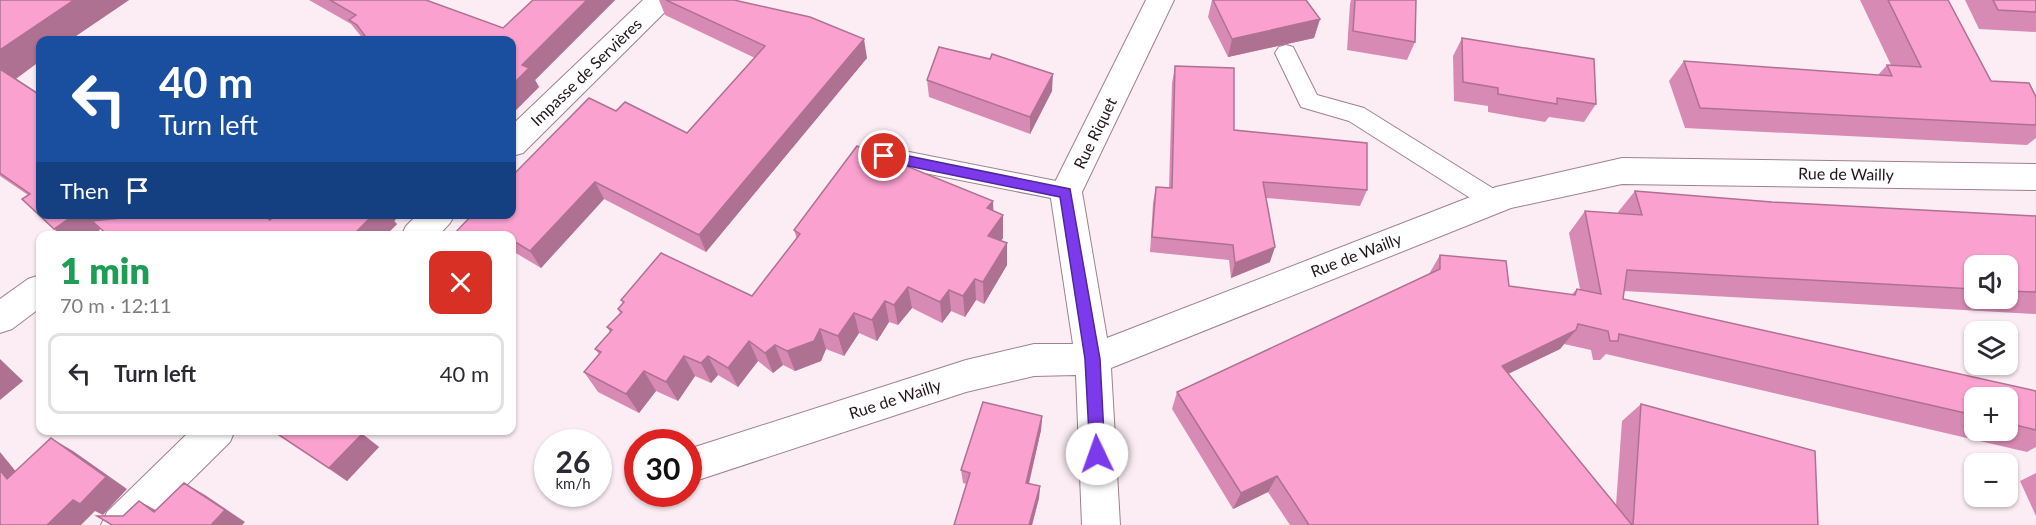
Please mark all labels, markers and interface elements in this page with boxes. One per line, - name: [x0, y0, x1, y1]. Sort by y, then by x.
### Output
- street label: Impasse de Servières: [526, 14, 645, 129]
- text: 40 m: [159, 57, 253, 107]
- icon: left: [60, 60, 138, 138]
- street label: Rue Riquet: [1069, 94, 1120, 172]
- text: Turn left: [159, 108, 258, 141]
- pin: [858, 130, 909, 181]
- icon: arrive: [867, 139, 900, 172]
- street label: Rue de Wailly: [1798, 163, 1895, 184]
- icon: arrive: [121, 174, 154, 207]
- text: Then: [60, 177, 109, 204]
- street label: Rue de Wailly: [1308, 228, 1405, 281]
- text: 1 min: [60, 248, 150, 292]
- button: close: [429, 251, 492, 314]
- map controls: [1964, 255, 2018, 507]
- button: sound: [1964, 255, 2018, 309]
- text: 70 m · 12:11: [60, 293, 172, 317]
- button: layers: [1964, 321, 2018, 375]
- icon: left: [63, 357, 96, 390]
- text: Turn left: [114, 360, 196, 387]
- text: 40 m: [440, 360, 489, 387]
- street label: Rue de Wailly: [846, 374, 944, 422]
- button: +: [1964, 387, 2018, 441]
- position arrow: [1065, 422, 1129, 486]
- speed limit sign: 30: [624, 429, 702, 507]
- text: 26: [556, 443, 590, 479]
- button: −: [1964, 453, 2018, 507]
- text: km/h: [555, 474, 591, 492]

